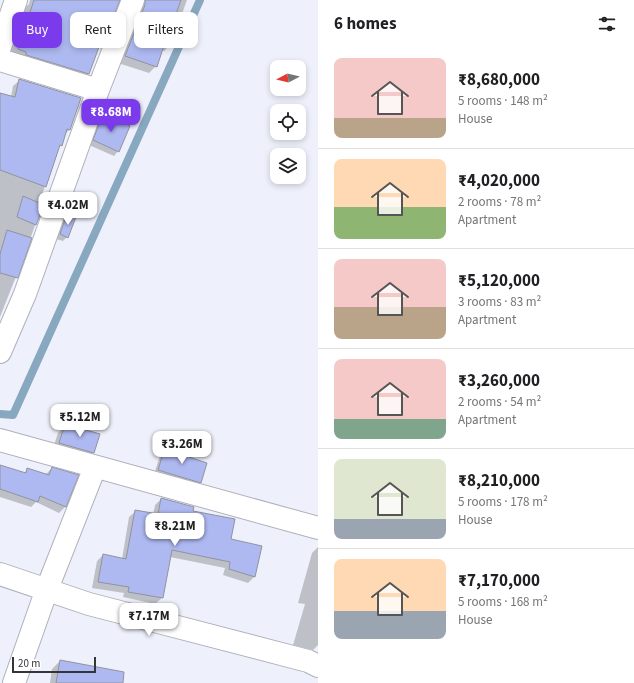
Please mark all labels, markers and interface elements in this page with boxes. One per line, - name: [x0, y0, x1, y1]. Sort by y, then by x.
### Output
- chip: Buy: [12, 12, 62, 48]
- chip: Rent: [70, 12, 126, 48]
- chip: Filters: [134, 12, 198, 48]
- text: 6 homes: [334, 12, 396, 36]
- icon: filters: [596, 13, 618, 35]
- north arrow: [270, 60, 306, 96]
- map controls: [270, 60, 306, 184]
- text: ₹8,680,000: [458, 68, 540, 92]
- icon: home: [366, 74, 414, 122]
- text: 5 rooms · 148 m²: [458, 92, 548, 110]
- pin: ₹8.68M: [78, 99, 144, 133]
- text: ₹8.68M: [90, 103, 132, 121]
- button: locate: [270, 104, 306, 140]
- text: House: [458, 110, 493, 128]
- button: layers: [270, 148, 306, 184]
- text: ₹4,020,000: [458, 169, 540, 193]
- icon: home: [366, 175, 414, 223]
- pin: ₹4.02M: [35, 192, 101, 226]
- text: 2 rooms · 78 m²: [458, 193, 541, 211]
- text: ₹4.02M: [47, 196, 89, 214]
- text: Apartment: [458, 211, 516, 229]
- text: ₹5,120,000: [458, 269, 540, 293]
- icon: home: [366, 275, 414, 323]
- text: 3 rooms · 83 m²: [458, 293, 541, 311]
- text: Apartment: [458, 311, 516, 329]
- text: ₹3,260,000: [458, 369, 540, 393]
- icon: home: [366, 375, 414, 423]
- text: 2 rooms · 54 m²: [458, 393, 541, 411]
- pin: ₹5.12M: [47, 404, 113, 438]
- text: ₹5.12M: [59, 408, 101, 426]
- text: Apartment: [458, 411, 516, 429]
- pin: ₹3.26M: [149, 431, 215, 465]
- text: ₹3.26M: [161, 435, 203, 453]
- text: ₹8,210,000: [458, 469, 540, 493]
- icon: home: [366, 475, 414, 523]
- text: 5 rooms · 178 m²: [458, 493, 548, 511]
- text: House: [458, 511, 493, 529]
- pin: ₹8.21M: [142, 513, 208, 547]
- text: ₹8.21M: [154, 517, 196, 535]
- text: ₹7,170,000: [458, 569, 540, 593]
- icon: home: [366, 575, 414, 623]
- text: 5 rooms · 168 m²: [458, 593, 548, 611]
- pin: ₹7.17M: [116, 603, 182, 637]
- text: ₹7.17M: [128, 607, 170, 625]
- text: House: [458, 611, 493, 629]
- scale bar: [12, 655, 96, 674]
- text: 20 m: [18, 656, 40, 671]

